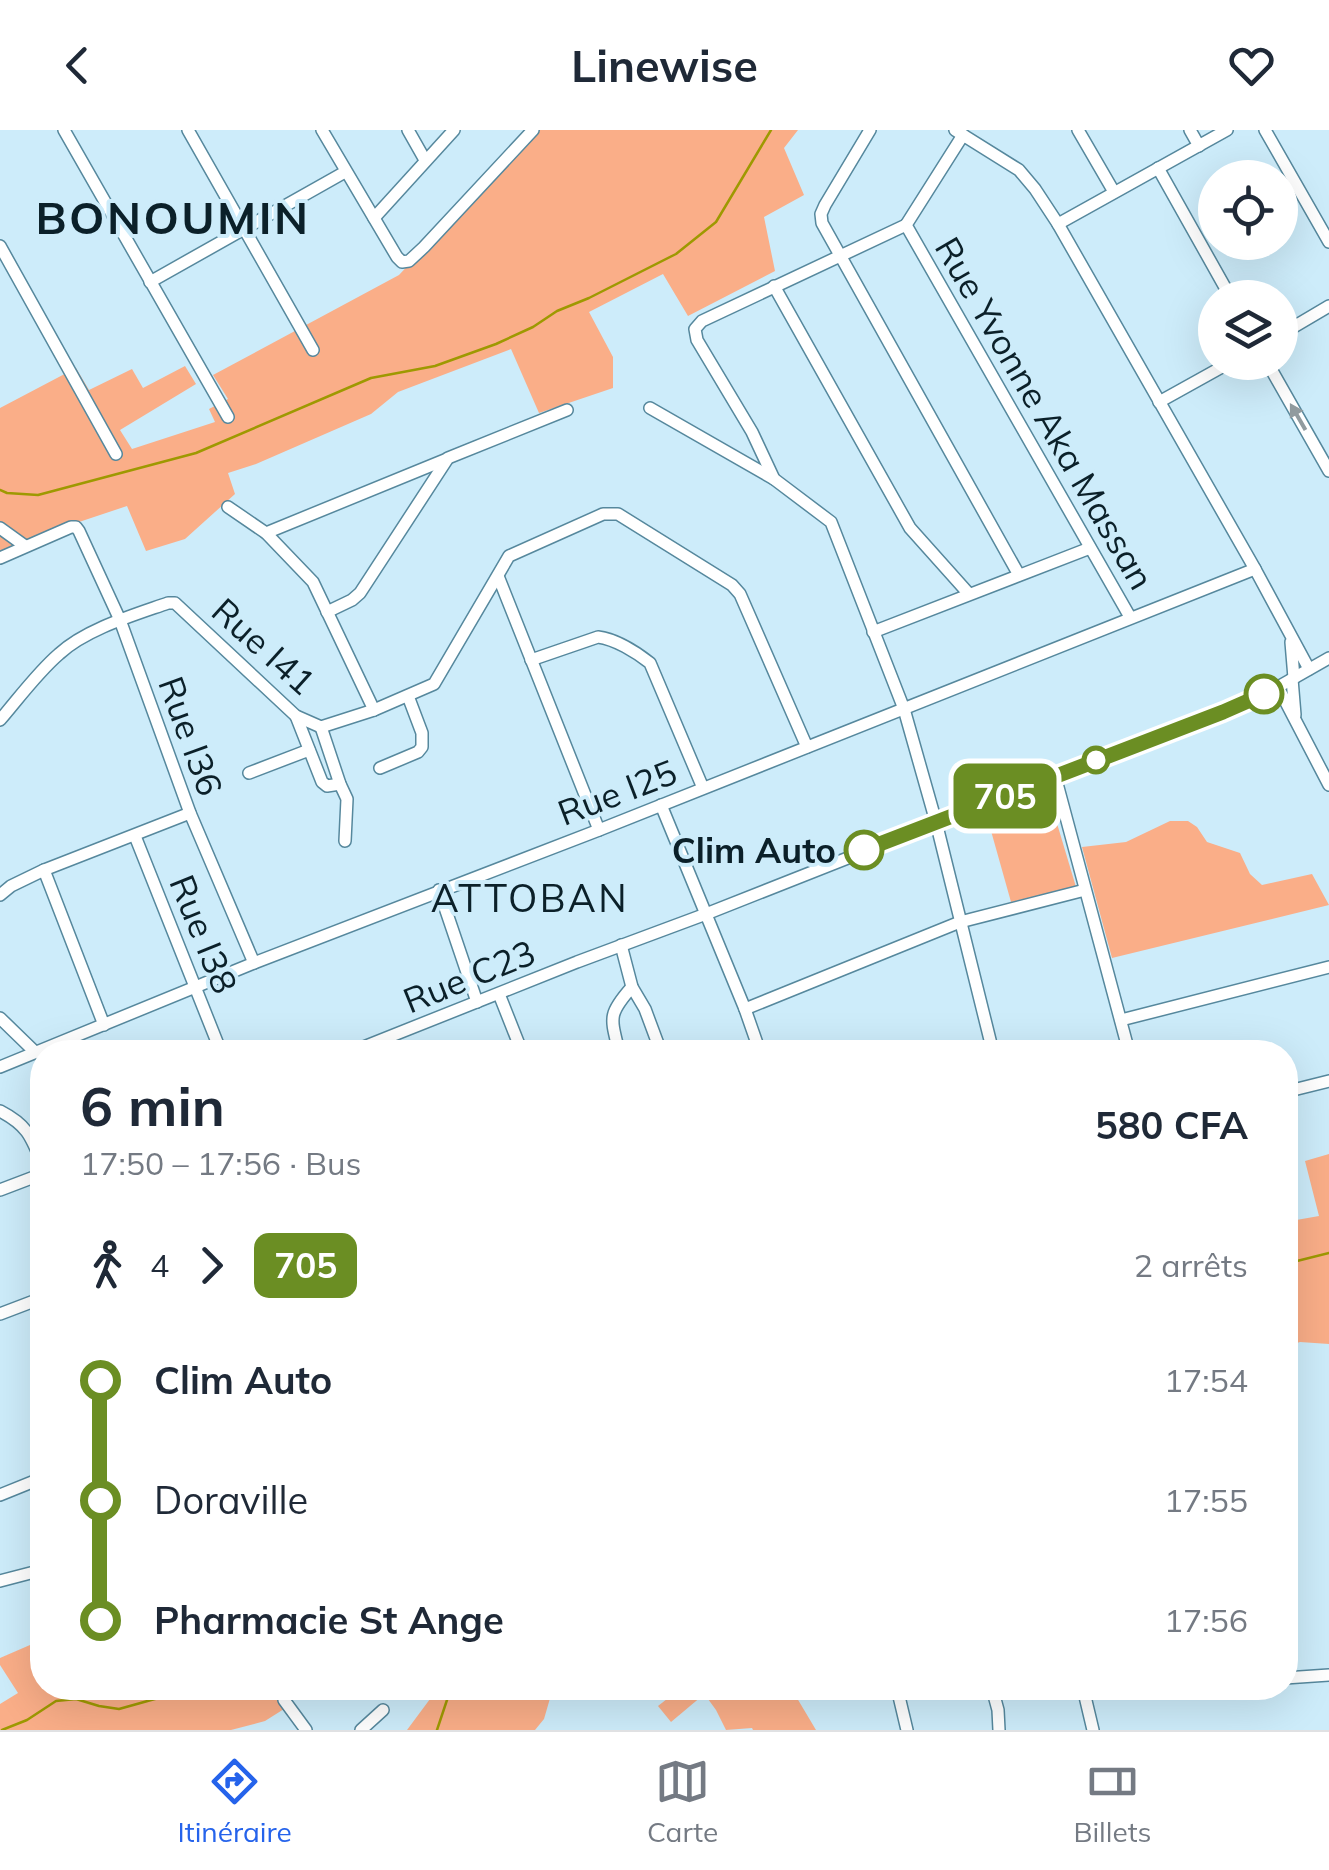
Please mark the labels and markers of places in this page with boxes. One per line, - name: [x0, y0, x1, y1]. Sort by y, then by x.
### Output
- unlabelled marker: [1245, 675, 1283, 713]
- unlabelled marker: [1083, 747, 1109, 773]
- place label: Clim Auto: [672, 828, 836, 872]
- marker: Clim Auto: [845, 831, 883, 869]

